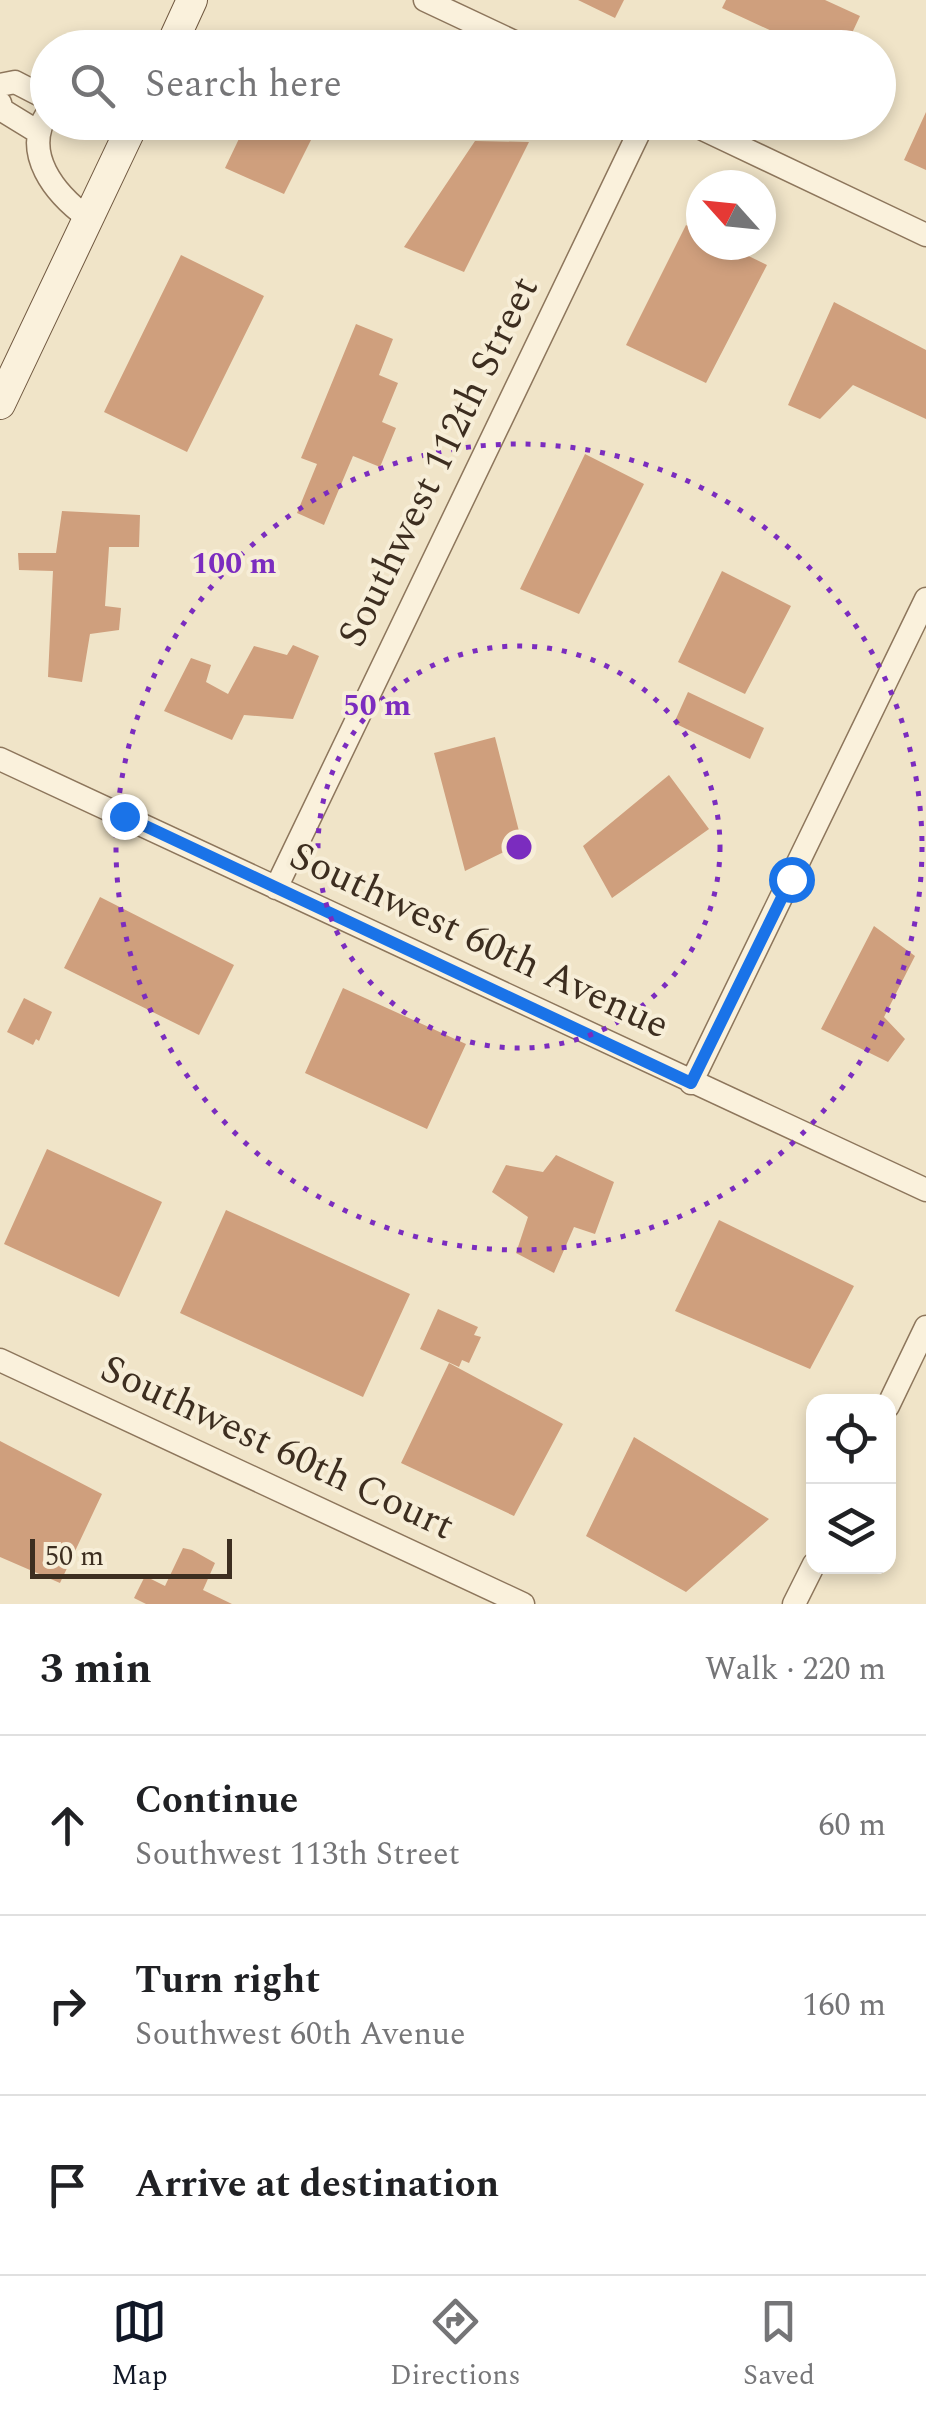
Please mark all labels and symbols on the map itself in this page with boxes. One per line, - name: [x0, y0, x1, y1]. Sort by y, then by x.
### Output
- north arrow: [686, 170, 776, 260]
- street label: Southwest 112th Street: [323, 266, 555, 658]
- text: 100 m: [191, 541, 277, 587]
- text: 50 m: [343, 683, 411, 729]
- route end: [102, 794, 148, 840]
- street label: Southwest 60th Avenue: [279, 826, 679, 1056]
- centre of rings: [501, 829, 537, 865]
- route start: [769, 857, 815, 903]
- street label: Southwest 60th Court: [90, 1339, 464, 1557]
- scale bar: [30, 1534, 232, 1578]

